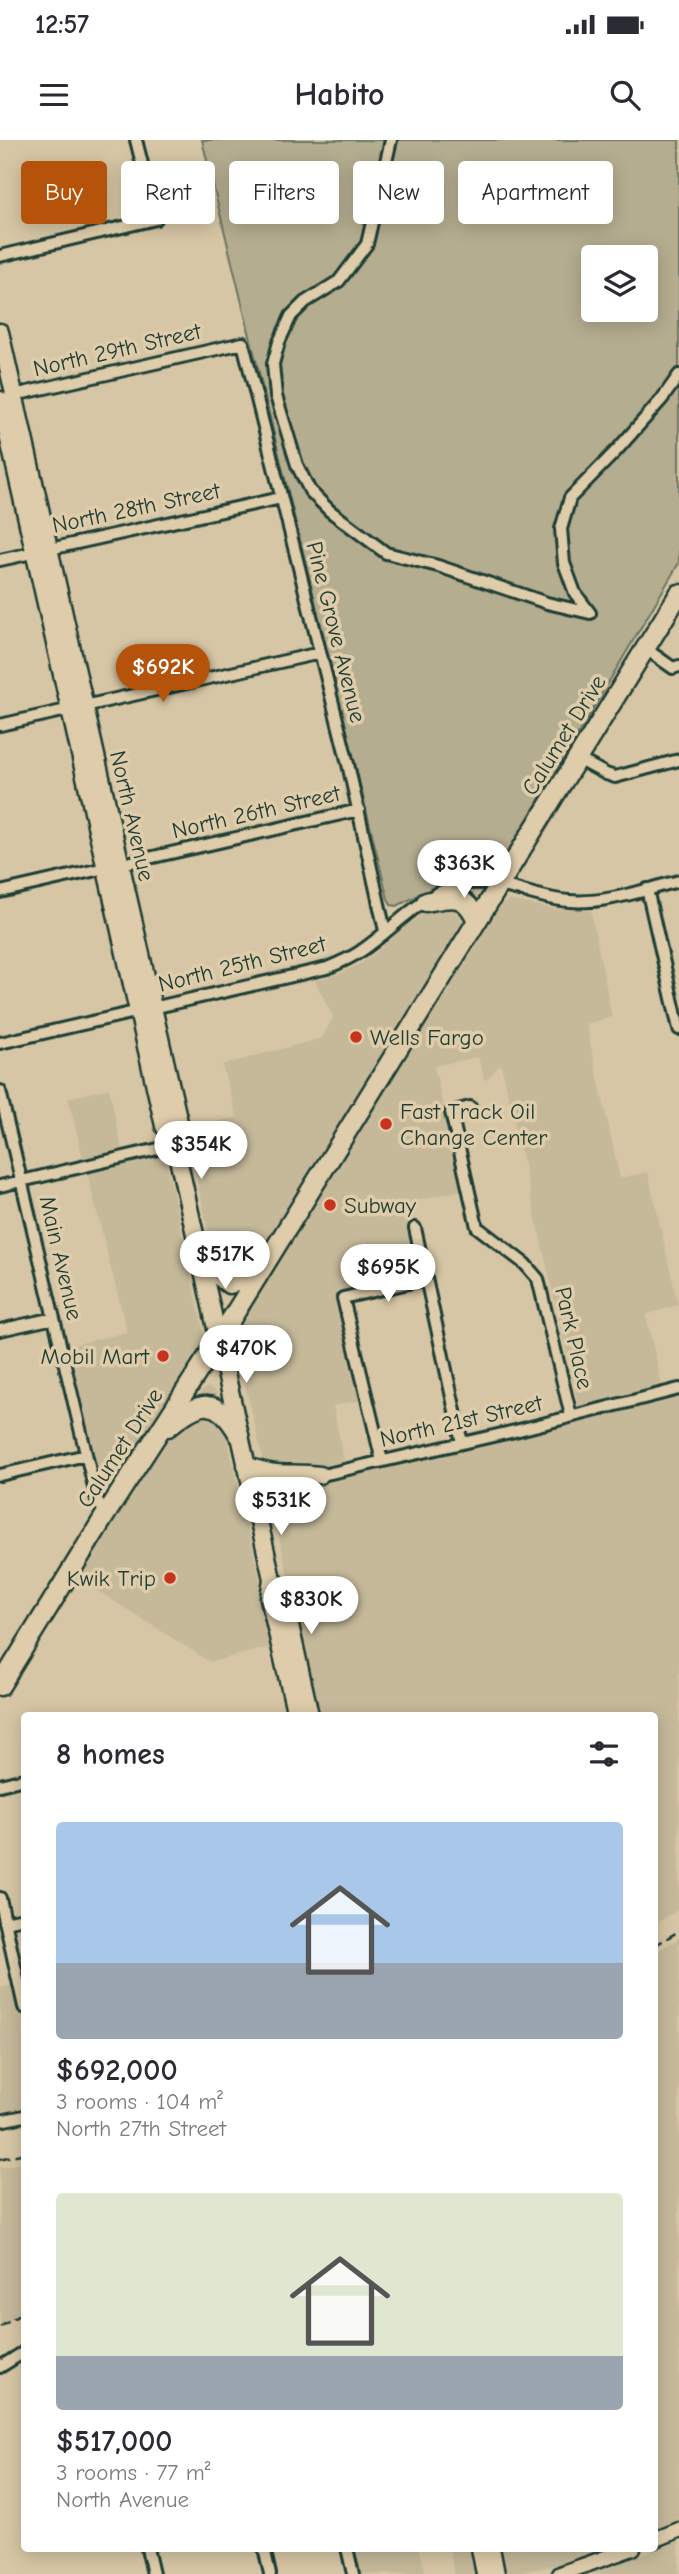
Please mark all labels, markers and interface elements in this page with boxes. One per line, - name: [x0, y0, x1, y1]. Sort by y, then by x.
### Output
- text: 12:57: [35, 10, 89, 40]
- icon: menu: [35, 76, 73, 114]
- text: Habito: [295, 76, 384, 113]
- icon: search: [606, 76, 644, 114]
- chip: Buy: [21, 161, 107, 224]
- chip: Rent: [121, 161, 215, 224]
- chip: Filters: [229, 161, 339, 224]
- chip: New: [353, 161, 444, 224]
- chip: Apartment: [458, 161, 613, 224]
- map controls: [581, 245, 658, 322]
- button: layers: [581, 245, 658, 322]
- street label: North 29th Street: [30, 317, 205, 382]
- street label: North 28th Street: [50, 477, 224, 539]
- street label: Pine Grove Avenue: [300, 539, 372, 725]
- pin: $692K: [114, 644, 212, 704]
- text: $692K: [132, 653, 194, 680]
- street label: Calumet Drive: [516, 670, 612, 800]
- street label: North Avenue: [104, 748, 160, 884]
- street label: North 26th Street: [169, 779, 344, 844]
- pin: $363K: [415, 840, 513, 900]
- text: $363K: [433, 849, 495, 876]
- street label: North 25th Street: [155, 930, 330, 998]
- place label: Wells Fargo: [370, 1024, 484, 1051]
- marker: Wells Fargo: [348, 1029, 364, 1045]
- place label: Fast Track Oil Change Center: [400, 1098, 548, 1151]
- marker: Fast Track Oil Change Center: [378, 1116, 394, 1132]
- pin: $354K: [152, 1122, 250, 1181]
- text: $354K: [170, 1130, 232, 1157]
- place label: Subway: [344, 1192, 417, 1219]
- street label: Main Avenue: [34, 1193, 88, 1323]
- marker: Subway: [322, 1197, 338, 1213]
- pin: $517K: [176, 1232, 274, 1291]
- text: $517K: [196, 1240, 254, 1267]
- pin: $695K: [339, 1244, 437, 1304]
- text: $695K: [356, 1253, 420, 1280]
- street label: Park Place: [549, 1284, 599, 1392]
- pin: $470K: [197, 1326, 295, 1385]
- text: $470K: [215, 1334, 277, 1361]
- place label: Mobil Mart: [40, 1343, 150, 1370]
- marker: Mobil Mart: [155, 1348, 171, 1364]
- street label: Calumet Drive: [71, 1383, 169, 1513]
- street label: North 21st Street: [377, 1389, 546, 1453]
- pin: $531K: [232, 1478, 330, 1537]
- text: $531K: [251, 1486, 311, 1513]
- place label: Kwik Trip: [67, 1565, 156, 1592]
- marker: Kwik Trip: [162, 1570, 178, 1586]
- pin: $830K: [262, 1576, 360, 1636]
- text: $830K: [279, 1585, 343, 1612]
- icon: filters: [585, 1735, 623, 1773]
- text: 8 homes: [56, 1737, 165, 1772]
- icon: home: [277, 1867, 403, 1993]
- text: $692,000: [56, 2053, 178, 2088]
- text: 3 rooms · 104 m²: [56, 2088, 223, 2115]
- text: North 27th Street: [56, 2115, 226, 2142]
- icon: home: [277, 2238, 403, 2364]
- text: $517,000: [56, 2424, 173, 2459]
- text: 3 rooms · 77 m²: [56, 2459, 211, 2486]
- text: North Avenue: [56, 2486, 189, 2513]

